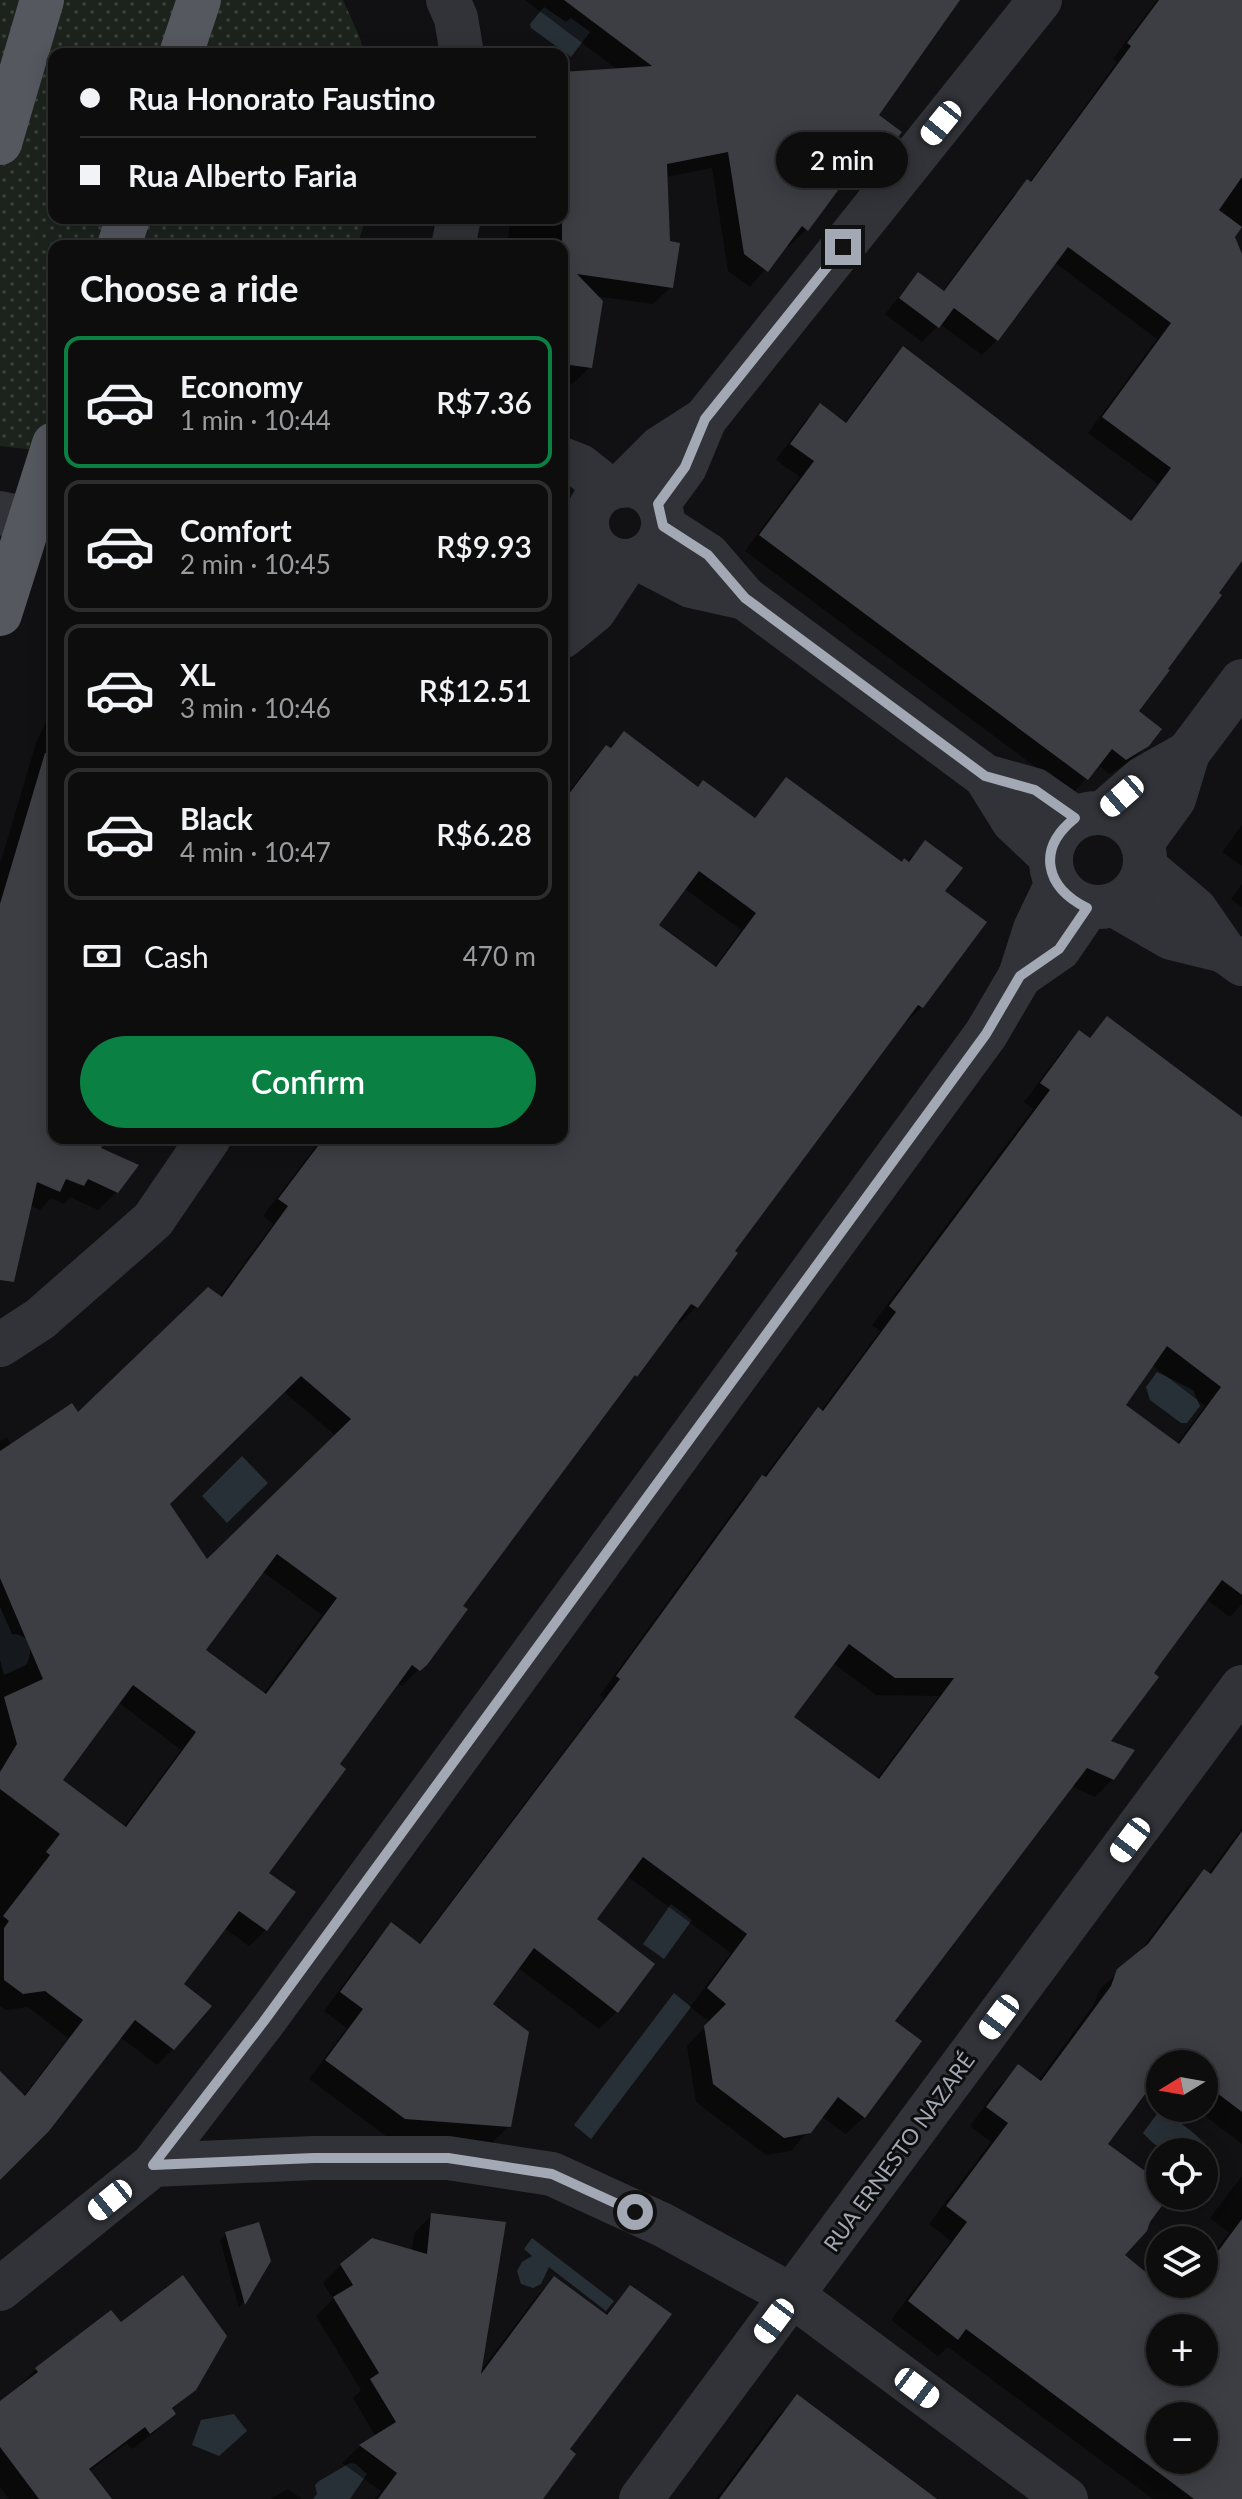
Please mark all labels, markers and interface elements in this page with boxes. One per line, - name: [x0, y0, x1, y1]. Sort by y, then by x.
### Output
- text: Rua Honorato Faustino: [128, 80, 436, 116]
- car: [917, 97, 965, 149]
- callout: 2 min: [777, 131, 909, 187]
- text: 2 min: [810, 144, 874, 176]
- text: Rua Alberto Faria: [128, 157, 357, 193]
- route end: [825, 229, 861, 265]
- text: Choose a ride: [80, 266, 299, 310]
- icon: car: [84, 366, 156, 438]
- text: Economy: [180, 368, 303, 404]
- text: R$7.36: [436, 384, 532, 420]
- text: 1 min · 10:44: [180, 404, 331, 436]
- icon: car: [84, 510, 156, 582]
- text: Comfort: [180, 512, 292, 548]
- text: R$9.93: [436, 528, 532, 564]
- text: 2 min · 10:45: [180, 548, 331, 580]
- icon: car: [84, 654, 156, 726]
- text: XL: [180, 656, 216, 692]
- text: R$12.51: [419, 672, 532, 708]
- text: 3 min · 10:46: [180, 692, 331, 724]
- car: [1096, 771, 1148, 821]
- icon: car: [84, 798, 156, 870]
- text: Black: [180, 800, 253, 836]
- text: R$6.28: [436, 816, 532, 852]
- text: 4 min · 10:47: [180, 836, 331, 868]
- icon: cash: [80, 934, 124, 978]
- text: Cash: [144, 938, 209, 974]
- text: 470 m: [463, 940, 536, 972]
- button: Confirm: [80, 1036, 536, 1128]
- car: [1106, 1814, 1154, 1866]
- car: [975, 1991, 1023, 2043]
- street label: RUA ERNESTO NAZARÉ: [817, 2047, 980, 2256]
- north arrow: [1146, 2050, 1218, 2122]
- map controls: [1146, 2050, 1218, 2474]
- button: locate: [1146, 2138, 1218, 2210]
- car: [84, 2176, 136, 2224]
- route start: [617, 2194, 653, 2230]
- button: layers: [1146, 2226, 1218, 2298]
- car: [750, 2295, 798, 2347]
- button: +: [1146, 2314, 1218, 2386]
- car: [891, 2364, 943, 2412]
- button: −: [1146, 2402, 1218, 2474]

